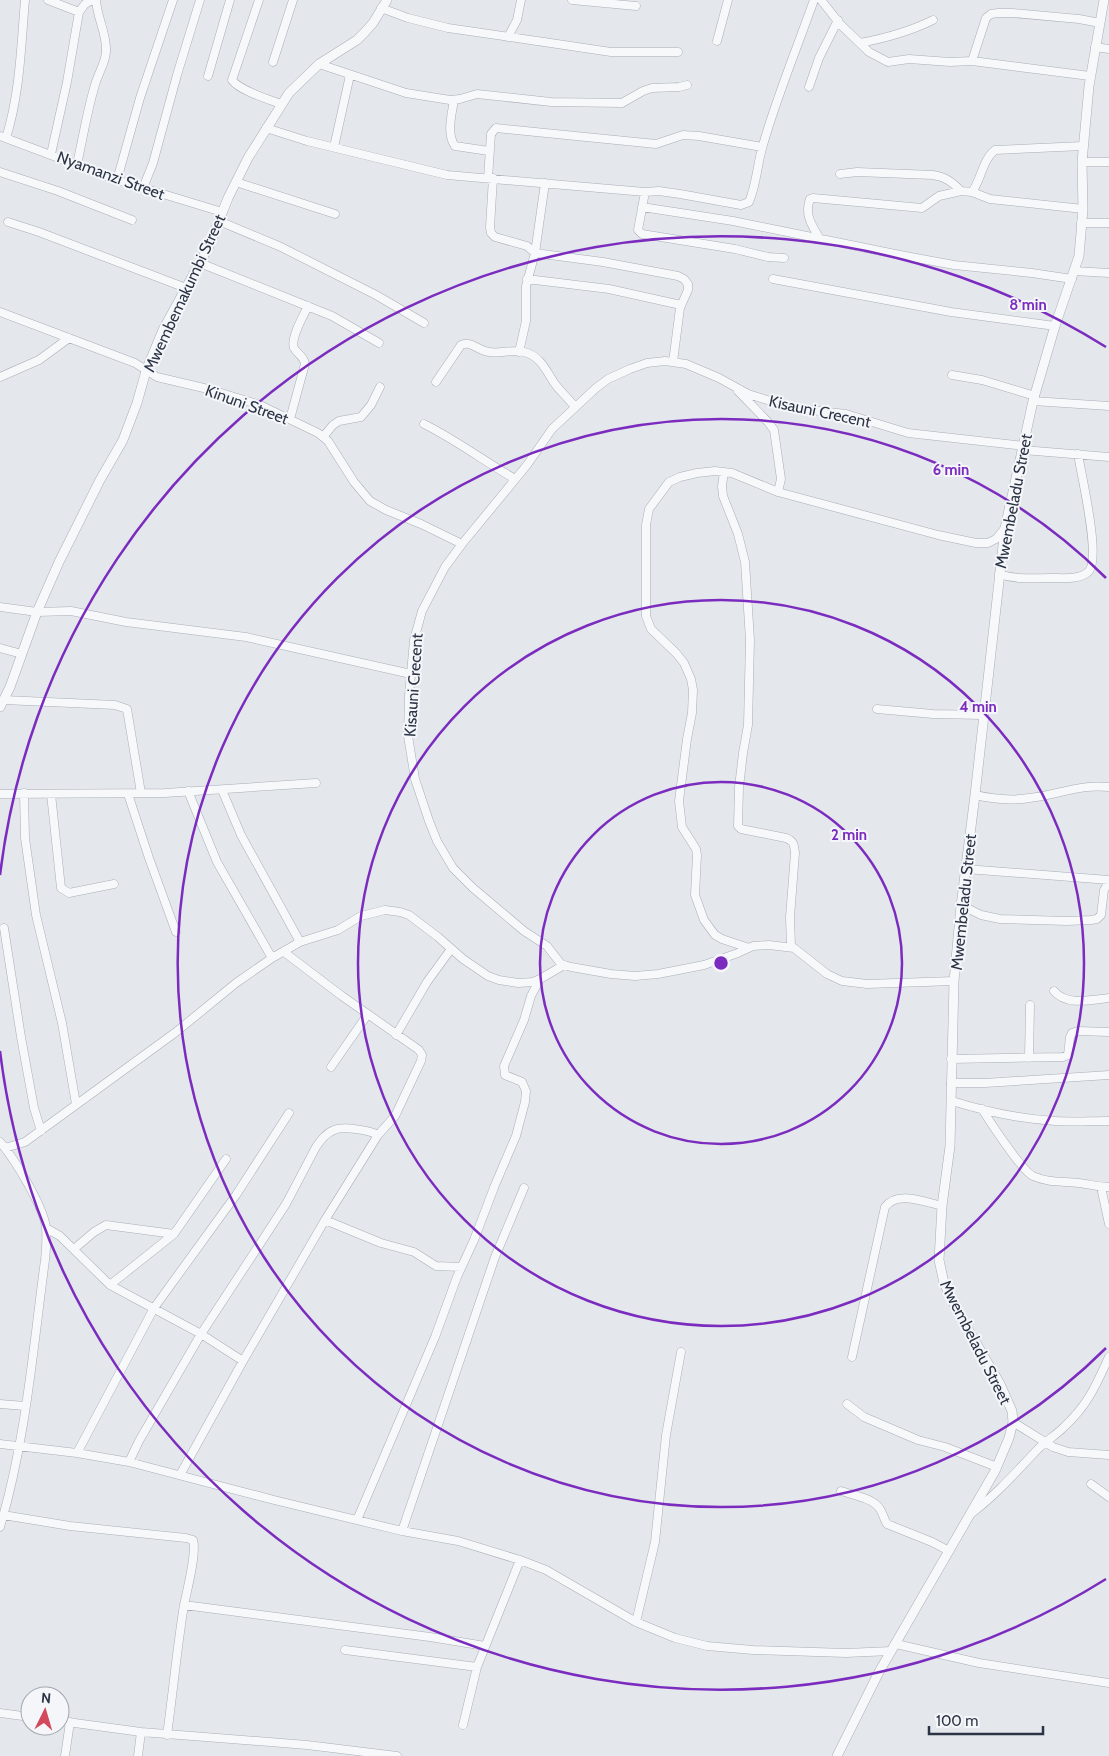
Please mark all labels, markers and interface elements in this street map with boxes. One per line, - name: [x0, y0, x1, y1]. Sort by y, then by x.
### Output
- street label: Nyamanzi Street: [54, 147, 168, 204]
- street label: Mwembemakumbi Street: [140, 211, 230, 375]
- text: 8 min: [1009, 296, 1047, 314]
- street label: Kinuni Street: [203, 381, 292, 429]
- street label: Kisauni Crecent: [767, 391, 873, 432]
- street label: Mwembeladu Street: [991, 431, 1036, 570]
- text: 6 min: [933, 461, 969, 479]
- street label: Kisauni Crecent: [400, 632, 427, 737]
- text: 4 min: [959, 698, 997, 716]
- text: 2 min: [831, 826, 867, 844]
- street label: Mwembeladu Street: [947, 832, 980, 971]
- centre of rings: [712, 954, 730, 972]
- street label: Mwembeladu Street: [936, 1277, 1015, 1408]
- north arrow: [20, 1686, 70, 1736]
- text: N: [40, 1689, 52, 1707]
- scale bar: [929, 1704, 1043, 1736]
- text: 100 m: [936, 1712, 978, 1730]

